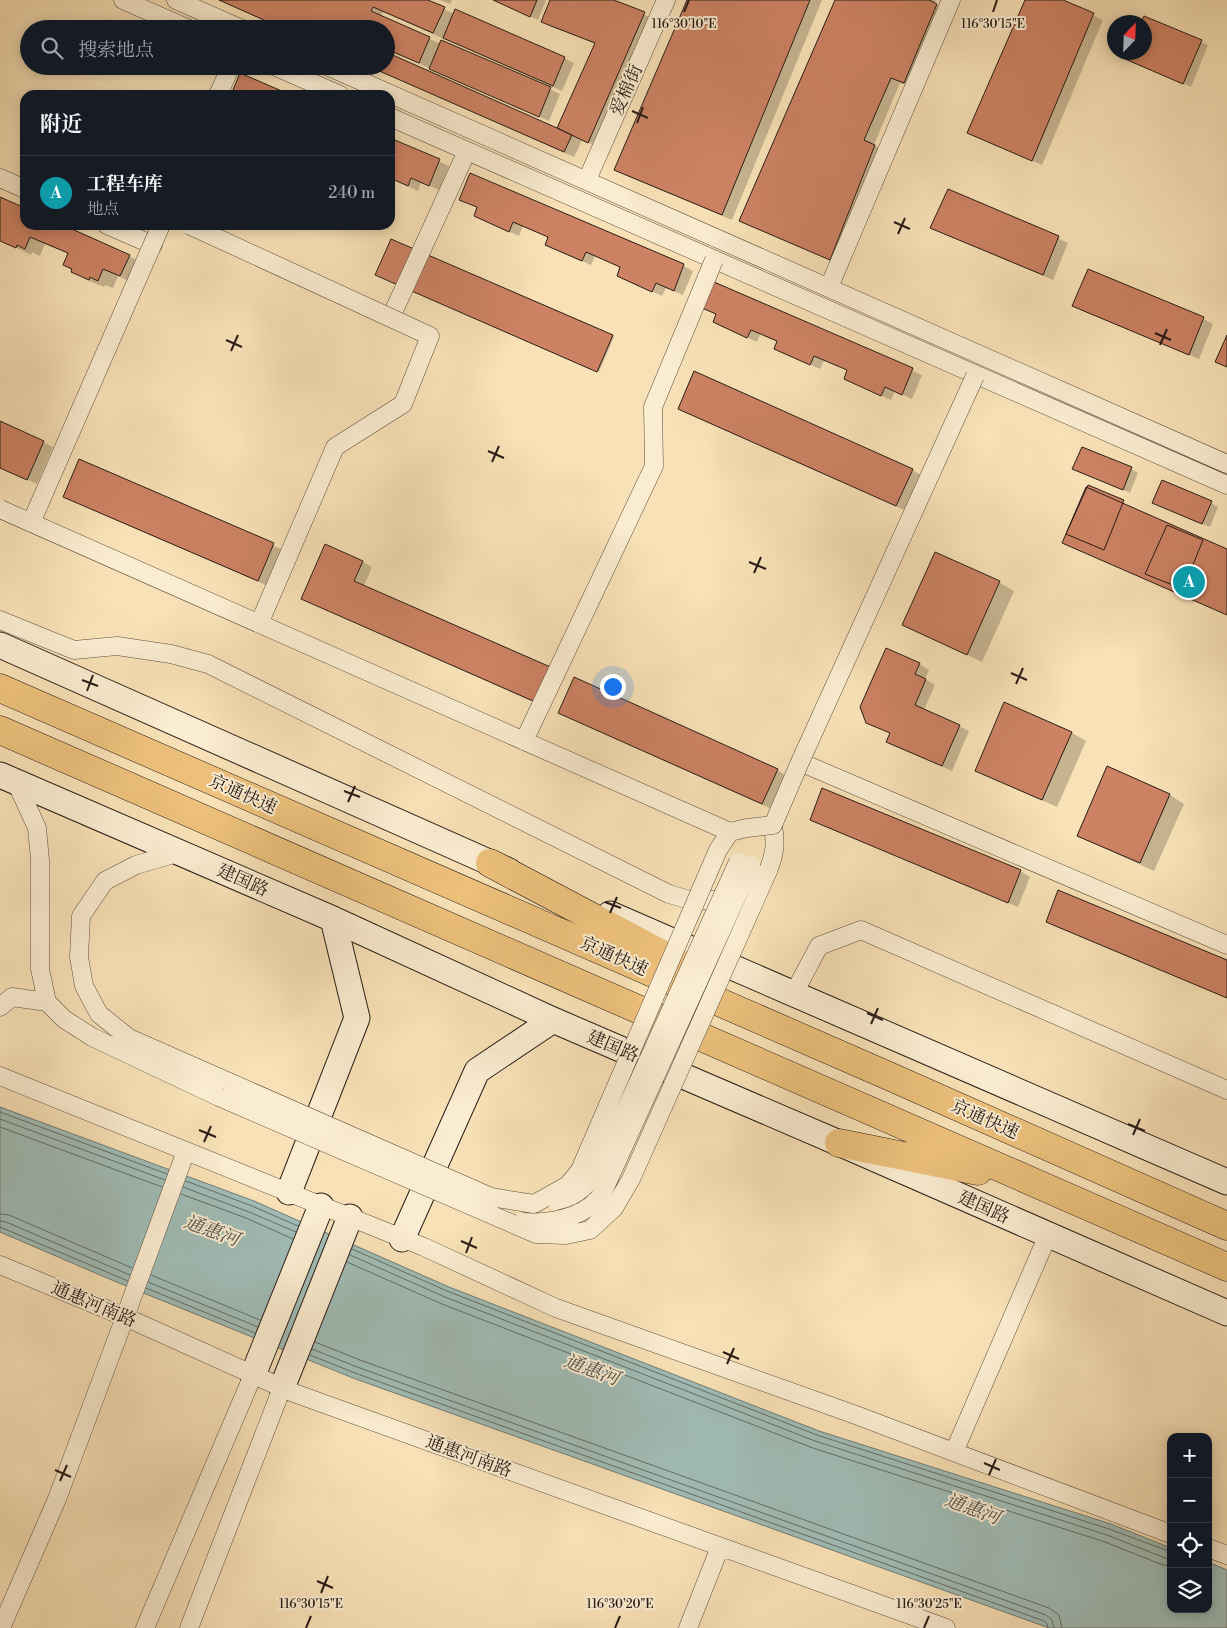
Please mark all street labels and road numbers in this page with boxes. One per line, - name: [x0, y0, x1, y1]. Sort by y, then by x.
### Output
- street label: 爱棉街: [605, 61, 648, 120]
- street label: 京通快速: [205, 769, 280, 820]
- street label: 建国路: [213, 859, 272, 902]
- street label: 京通快速: [576, 931, 651, 982]
- street label: 建国路: [583, 1025, 642, 1068]
- street label: 京通快速: [947, 1094, 1022, 1145]
- street label: 建国路: [954, 1186, 1013, 1229]
- street label: 通惠河南路: [48, 1276, 140, 1333]
- street label: 通惠河南路: [423, 1430, 515, 1483]

